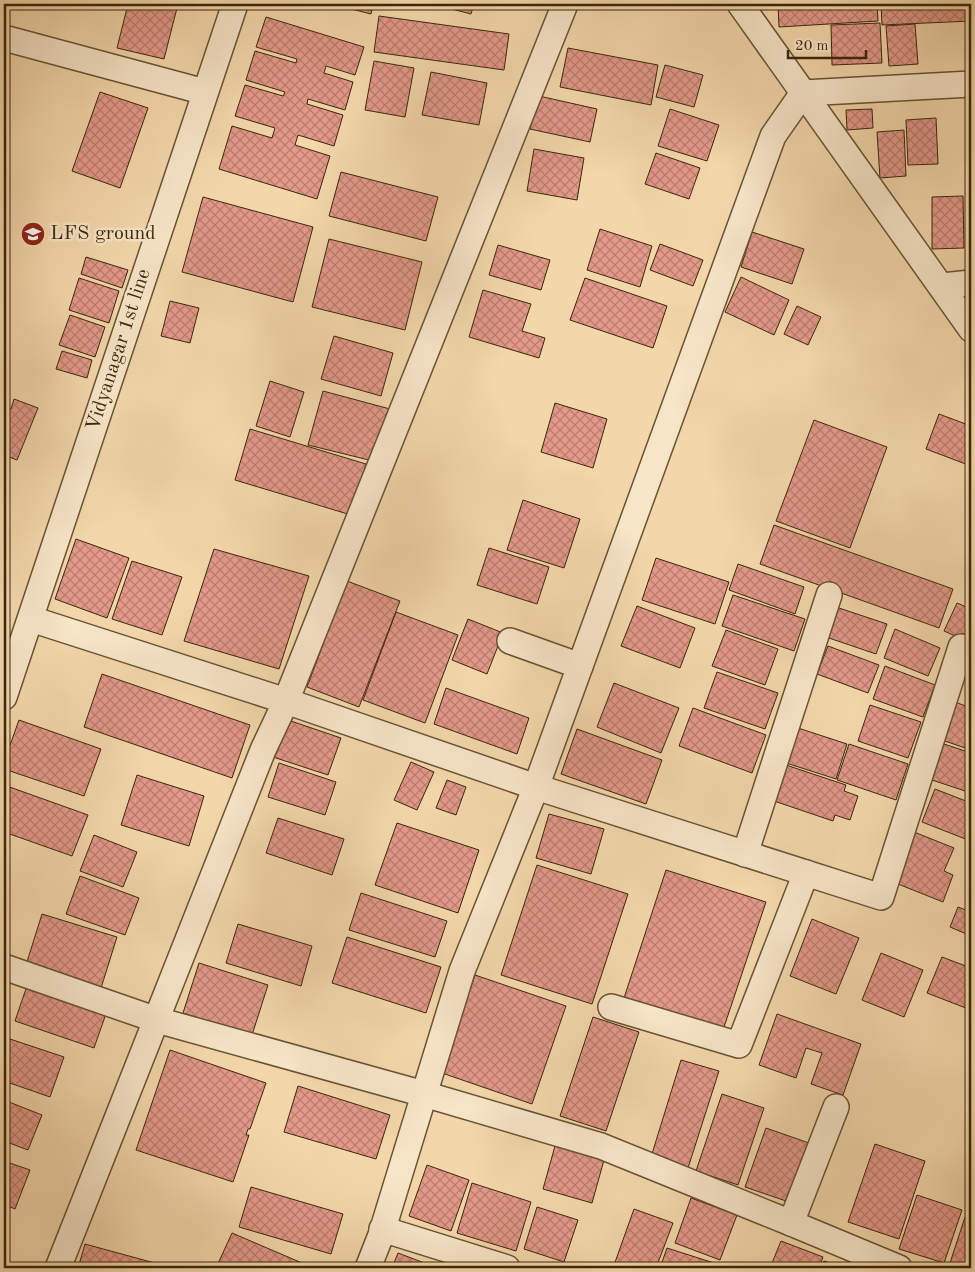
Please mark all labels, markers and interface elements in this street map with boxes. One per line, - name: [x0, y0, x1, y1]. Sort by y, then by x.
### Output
- scale bar: [788, 28, 865, 60]
- text: 20 m: [795, 39, 829, 54]
- school or university icon: LFS ground: [20, 221, 46, 247]
- place label: LFS ground: [50, 224, 156, 244]
- street label: Vidyanagar 1st line: [83, 267, 155, 433]

